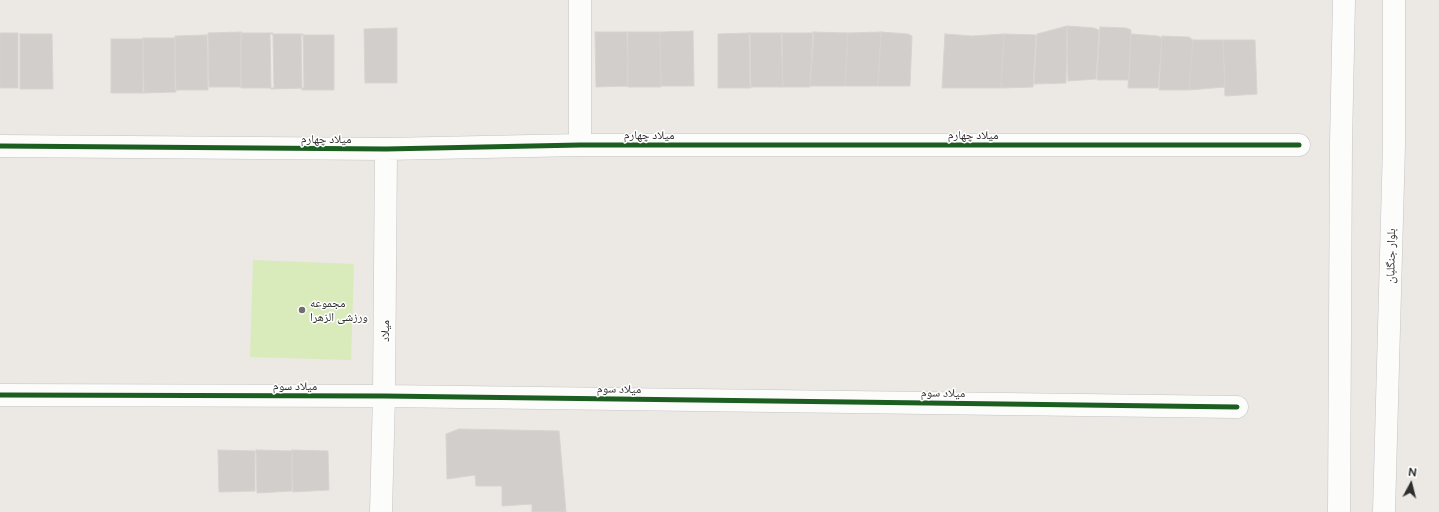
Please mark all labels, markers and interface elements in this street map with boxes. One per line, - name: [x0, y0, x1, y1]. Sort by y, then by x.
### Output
- street label: میلاد چهارم: [624, 128, 674, 142]
- street label: میلاد چهارم: [948, 128, 998, 142]
- street label: میلاد چهارم: [301, 132, 351, 146]
- street label: بلوار جنگلبان: [1383, 228, 1399, 284]
- place label: مجموعه ورزشی الزهرا: [310, 296, 368, 324]
- marker: مجموعه ورزشی الزهرا: [297, 305, 307, 315]
- street label: میلاد: [378, 320, 392, 342]
- street label: میلاد سوم: [273, 379, 317, 393]
- street label: میلاد سوم: [597, 381, 641, 397]
- street label: میلاد سوم: [921, 385, 965, 401]
- north arrow: [1391, 464, 1431, 504]
- text: N: [1407, 466, 1417, 479]

